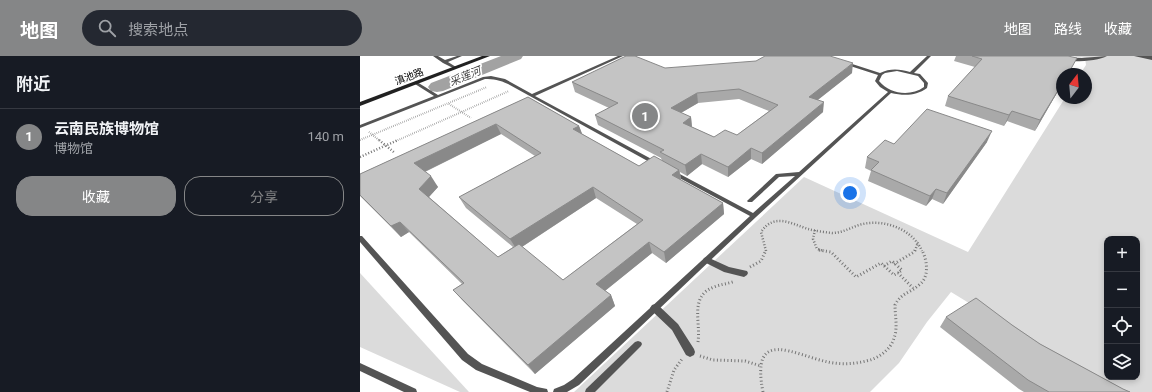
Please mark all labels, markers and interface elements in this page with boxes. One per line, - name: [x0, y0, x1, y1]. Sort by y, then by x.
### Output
- search box: [82, 10, 362, 46]
- icon: search: [96, 17, 118, 39]
- text: 地图: [20, 19, 58, 42]
- text: 搜索地点: [128, 21, 188, 39]
- text: 地图: [1004, 21, 1032, 37]
- text: 路线: [1054, 21, 1082, 37]
- text: 收藏: [1104, 21, 1132, 37]
- water label: 采莲河: [447, 64, 485, 89]
- street label: 滇池路: [393, 66, 425, 87]
- north arrow: [1056, 68, 1092, 104]
- text: 附近: [16, 74, 50, 94]
- pin: 1: [632, 101, 658, 131]
- text: 云南民族博物馆: [54, 120, 159, 138]
- text: 1: [25, 129, 33, 144]
- text: 140 m: [307, 129, 344, 144]
- text: 博物馆: [54, 141, 93, 156]
- button: 收藏: [16, 176, 176, 216]
- button: 分享: [184, 176, 344, 216]
- your location: [840, 183, 860, 203]
- map controls: [1104, 236, 1140, 380]
- button: +: [1104, 236, 1140, 272]
- button: −: [1104, 272, 1140, 308]
- button: locate: [1104, 308, 1140, 344]
- button: layers: [1104, 344, 1140, 380]

